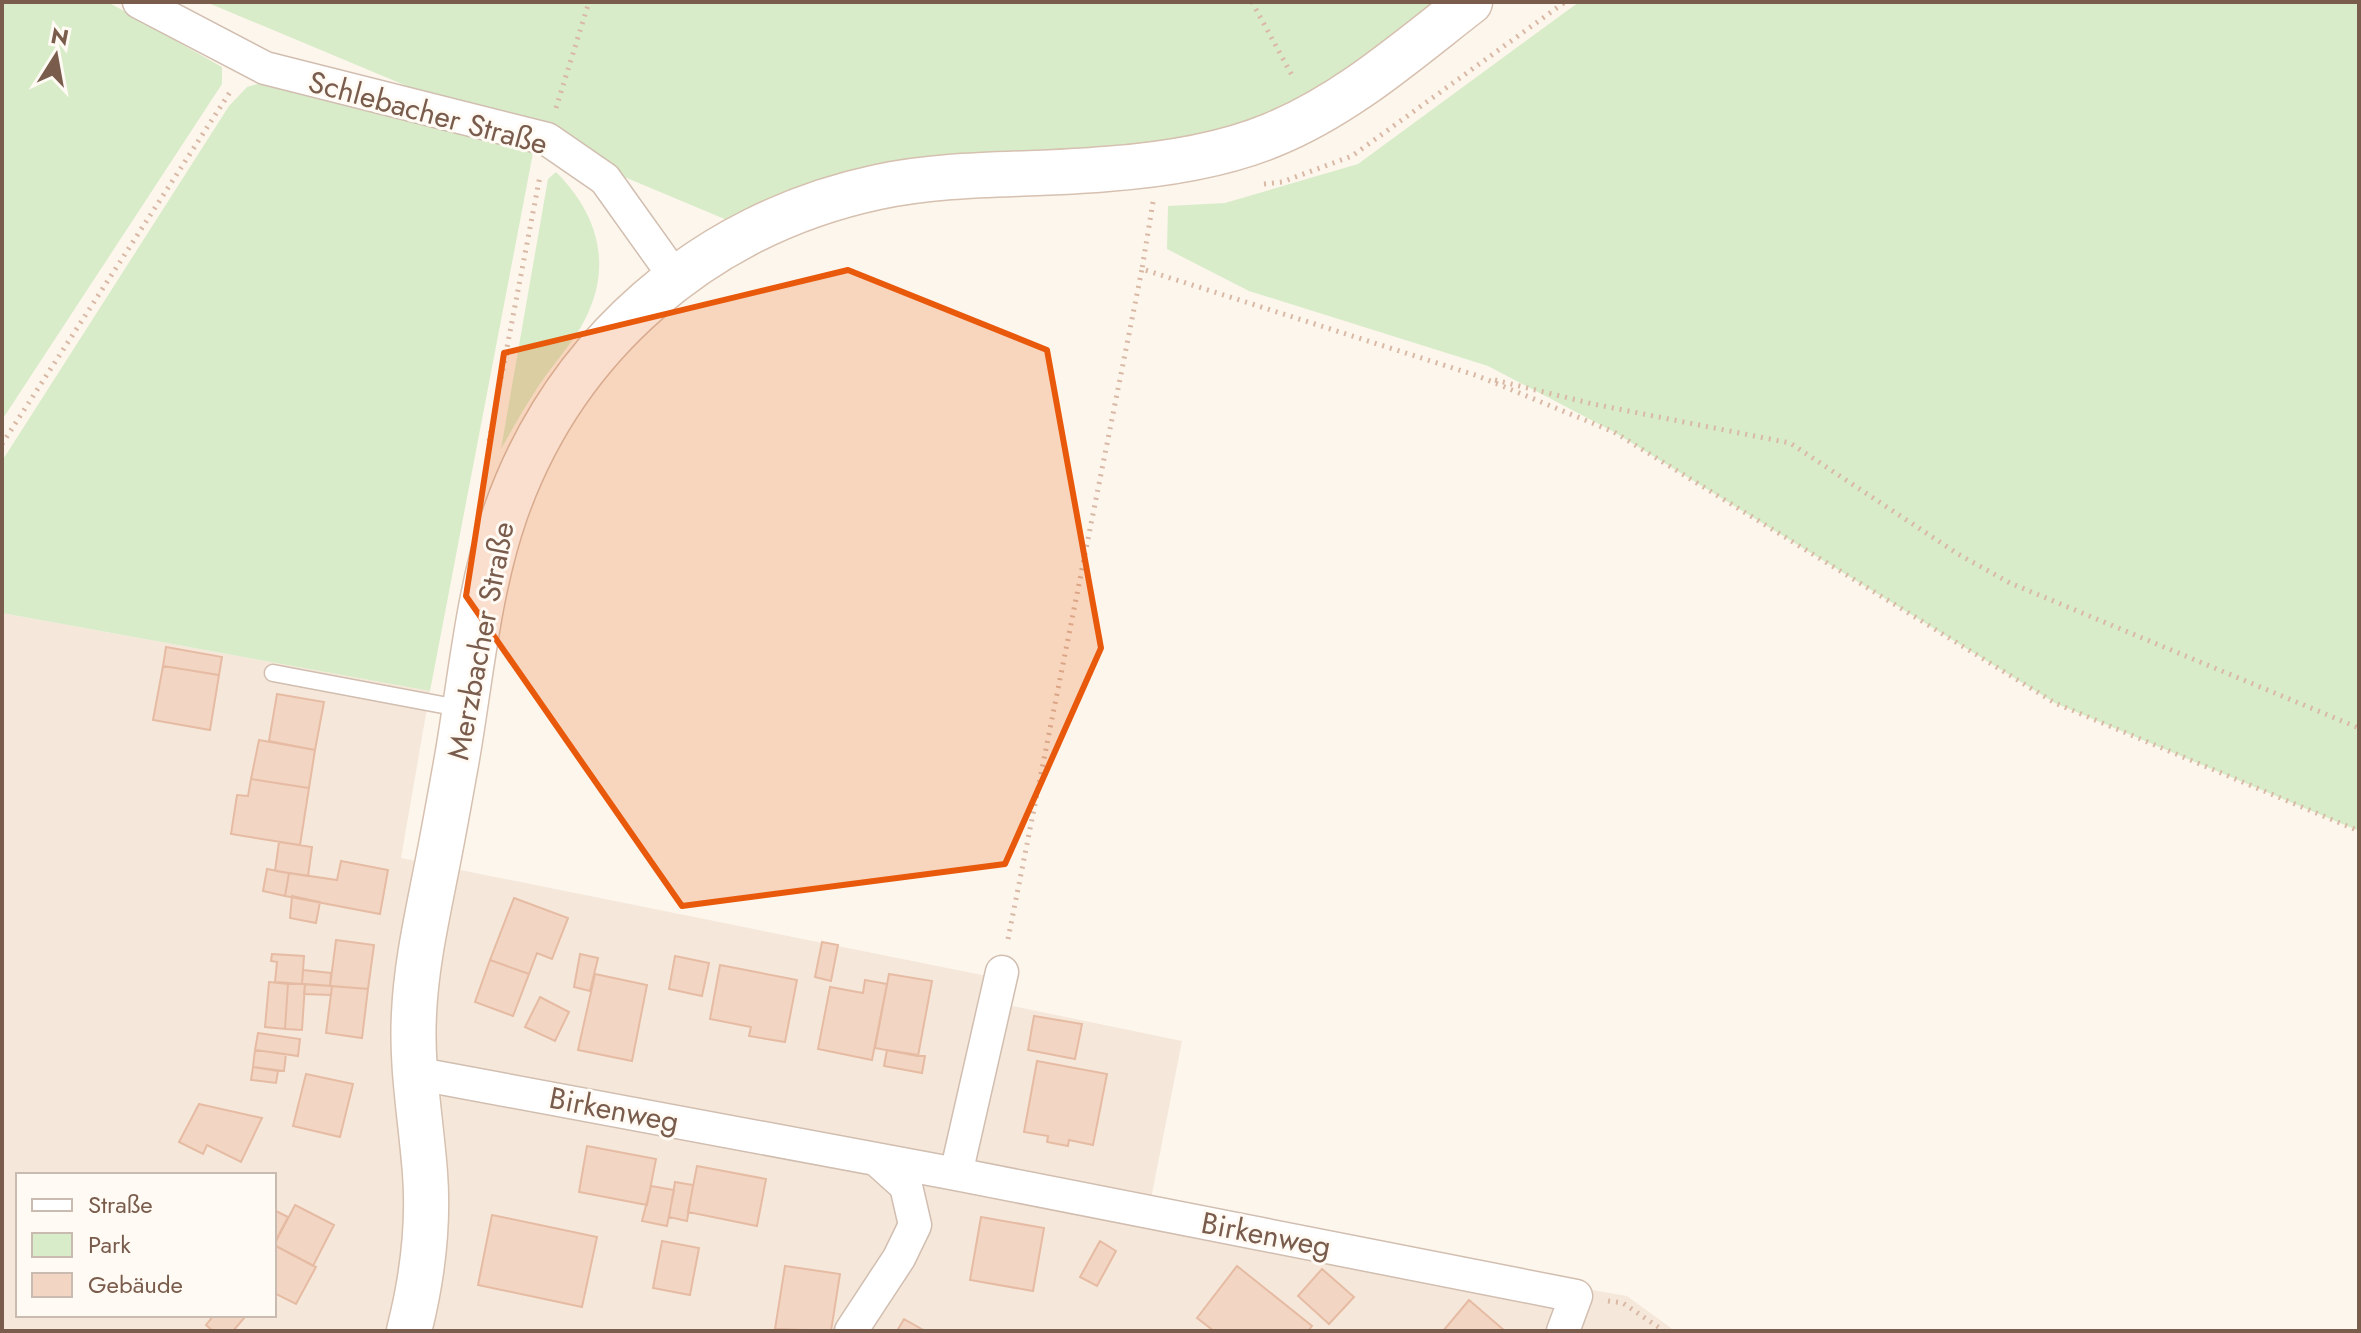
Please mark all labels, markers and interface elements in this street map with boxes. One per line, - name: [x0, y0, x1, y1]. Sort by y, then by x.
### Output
- north arrow: [16, 16, 96, 96]
- text: N: [48, 19, 71, 54]
- street label: Schlebacher Straße: [304, 60, 553, 165]
- street label: Merzbacher Straße: [436, 518, 525, 764]
- street label: Birkenweg: [546, 1076, 683, 1143]
- legend: [16, 1173, 276, 1317]
- text: Straße: [88, 1187, 153, 1222]
- street label: Birkenweg: [1198, 1201, 1335, 1268]
- text: Park: [88, 1227, 131, 1262]
- text: Gebäude: [88, 1267, 183, 1302]

